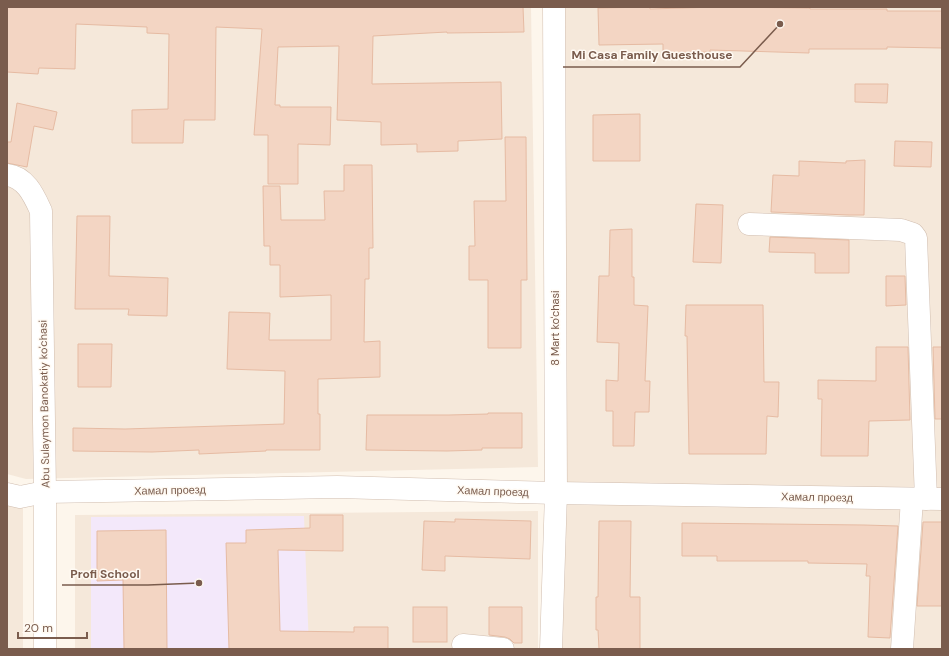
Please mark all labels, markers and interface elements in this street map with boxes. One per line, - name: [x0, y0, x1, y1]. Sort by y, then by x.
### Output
- callout: Mi Casa Family Guesthouse: [563, 43, 740, 67]
- text: Mi Casa Family Guesthouse: [572, 47, 733, 63]
- street label: 8 Mart ko'chasi: [548, 290, 562, 366]
- street label: Abu Sulaymon Banokatiy ko'chasi: [36, 320, 52, 488]
- street label: Хамал проезд: [134, 482, 207, 498]
- street label: Хамал проезд: [457, 483, 530, 499]
- street label: Хамал проезд: [781, 489, 854, 505]
- callout: Profi School: [62, 561, 148, 585]
- text: Profi School: [70, 566, 140, 582]
- scale bar: [18, 614, 87, 640]
- text: 20 m: [24, 620, 53, 636]

